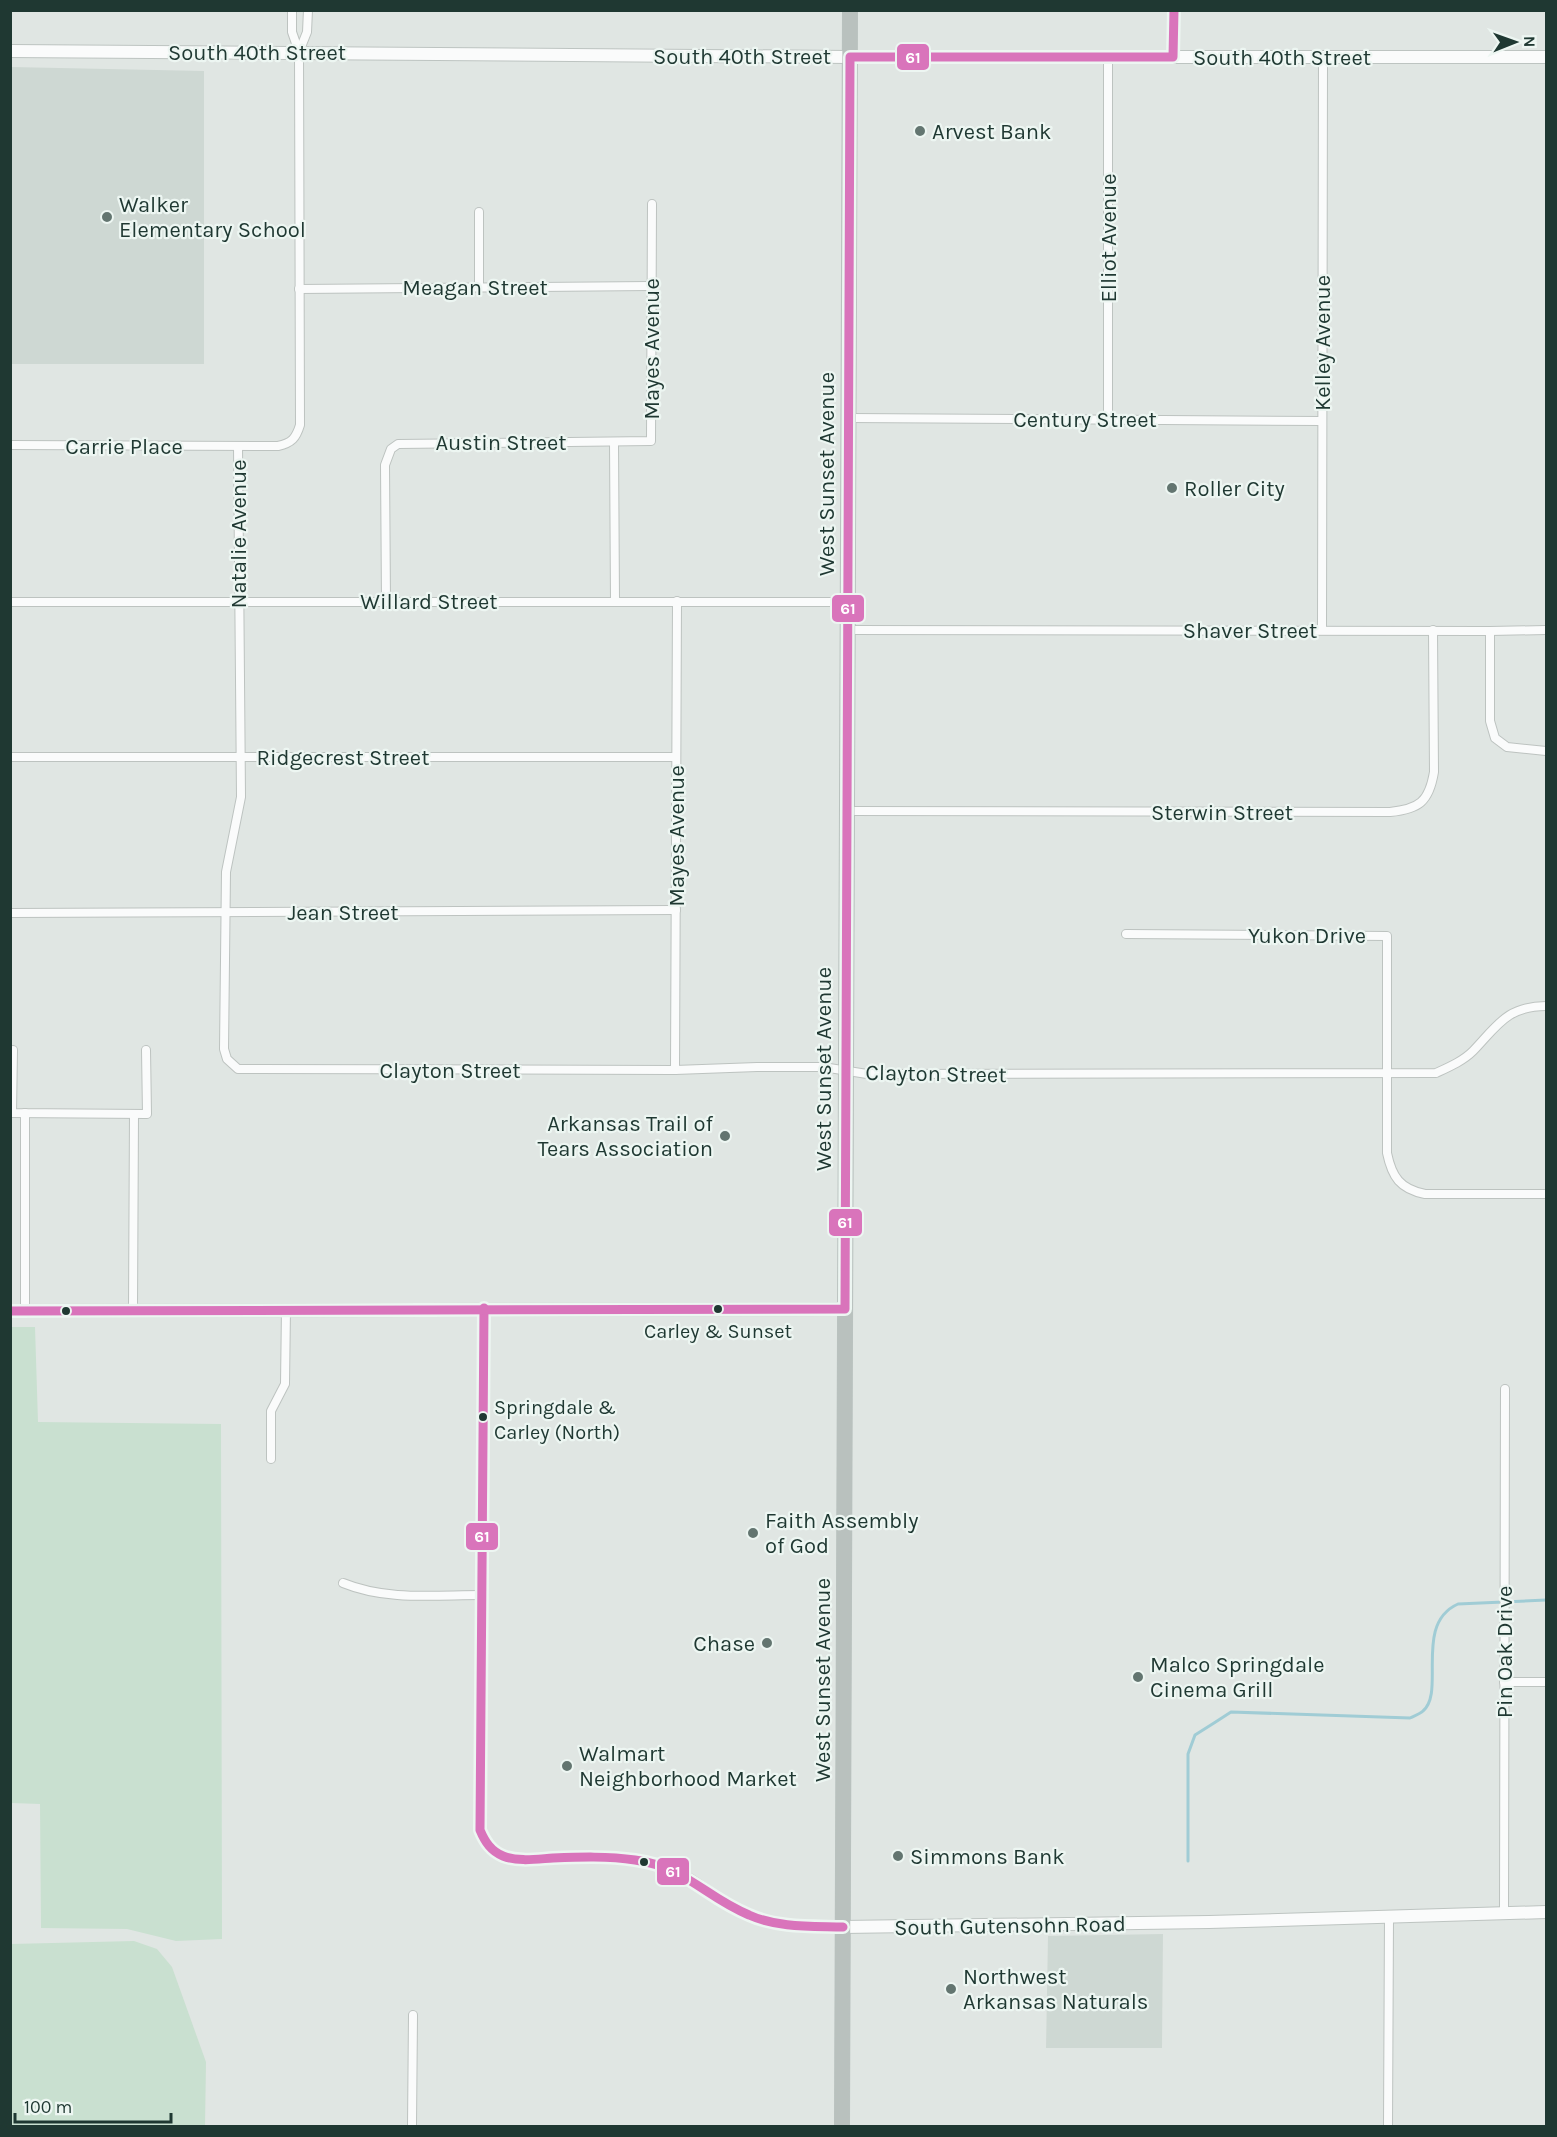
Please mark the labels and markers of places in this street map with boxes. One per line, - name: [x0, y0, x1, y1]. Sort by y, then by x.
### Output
- place label: Arvest Bank: [932, 119, 1051, 145]
- marker: Arvest Bank: [913, 124, 927, 138]
- place label: Walker Elementary School: [119, 192, 306, 243]
- marker: Walker Elementary School: [100, 210, 114, 224]
- place label: Roller City: [1184, 476, 1285, 502]
- marker: Roller City: [1165, 481, 1179, 495]
- place label: Arkansas Trail of Tears Association: [538, 1111, 713, 1162]
- marker: Arkansas Trail of Tears Association: [718, 1129, 732, 1143]
- marker: Carley & Sunset: [712, 1303, 724, 1315]
- unlabelled marker: [60, 1305, 72, 1317]
- place label: Carley & Sunset: [644, 1320, 792, 1343]
- place label: Springdale & Carley (North): [494, 1396, 620, 1444]
- marker: Springdale & Carley (North): [477, 1411, 489, 1423]
- place label: Faith Assembly of God: [765, 1508, 919, 1559]
- marker: Faith Assembly of God: [746, 1526, 760, 1540]
- place label: Chase: [693, 1631, 755, 1657]
- marker: Chase: [760, 1636, 774, 1650]
- place label: Malco Springdale Cinema Grill: [1150, 1652, 1324, 1703]
- marker: Malco Springdale Cinema Grill: [1131, 1670, 1145, 1684]
- place label: Walmart Neighborhood Market: [579, 1741, 797, 1792]
- marker: Walmart Neighborhood Market: [560, 1759, 574, 1773]
- place label: Simmons Bank: [910, 1844, 1065, 1870]
- marker: Simmons Bank: [891, 1849, 905, 1863]
- unlabelled marker: [638, 1856, 650, 1868]
- place label: Northwest Arkansas Naturals: [963, 1964, 1148, 2015]
- marker: Northwest Arkansas Naturals: [944, 1982, 958, 1996]

